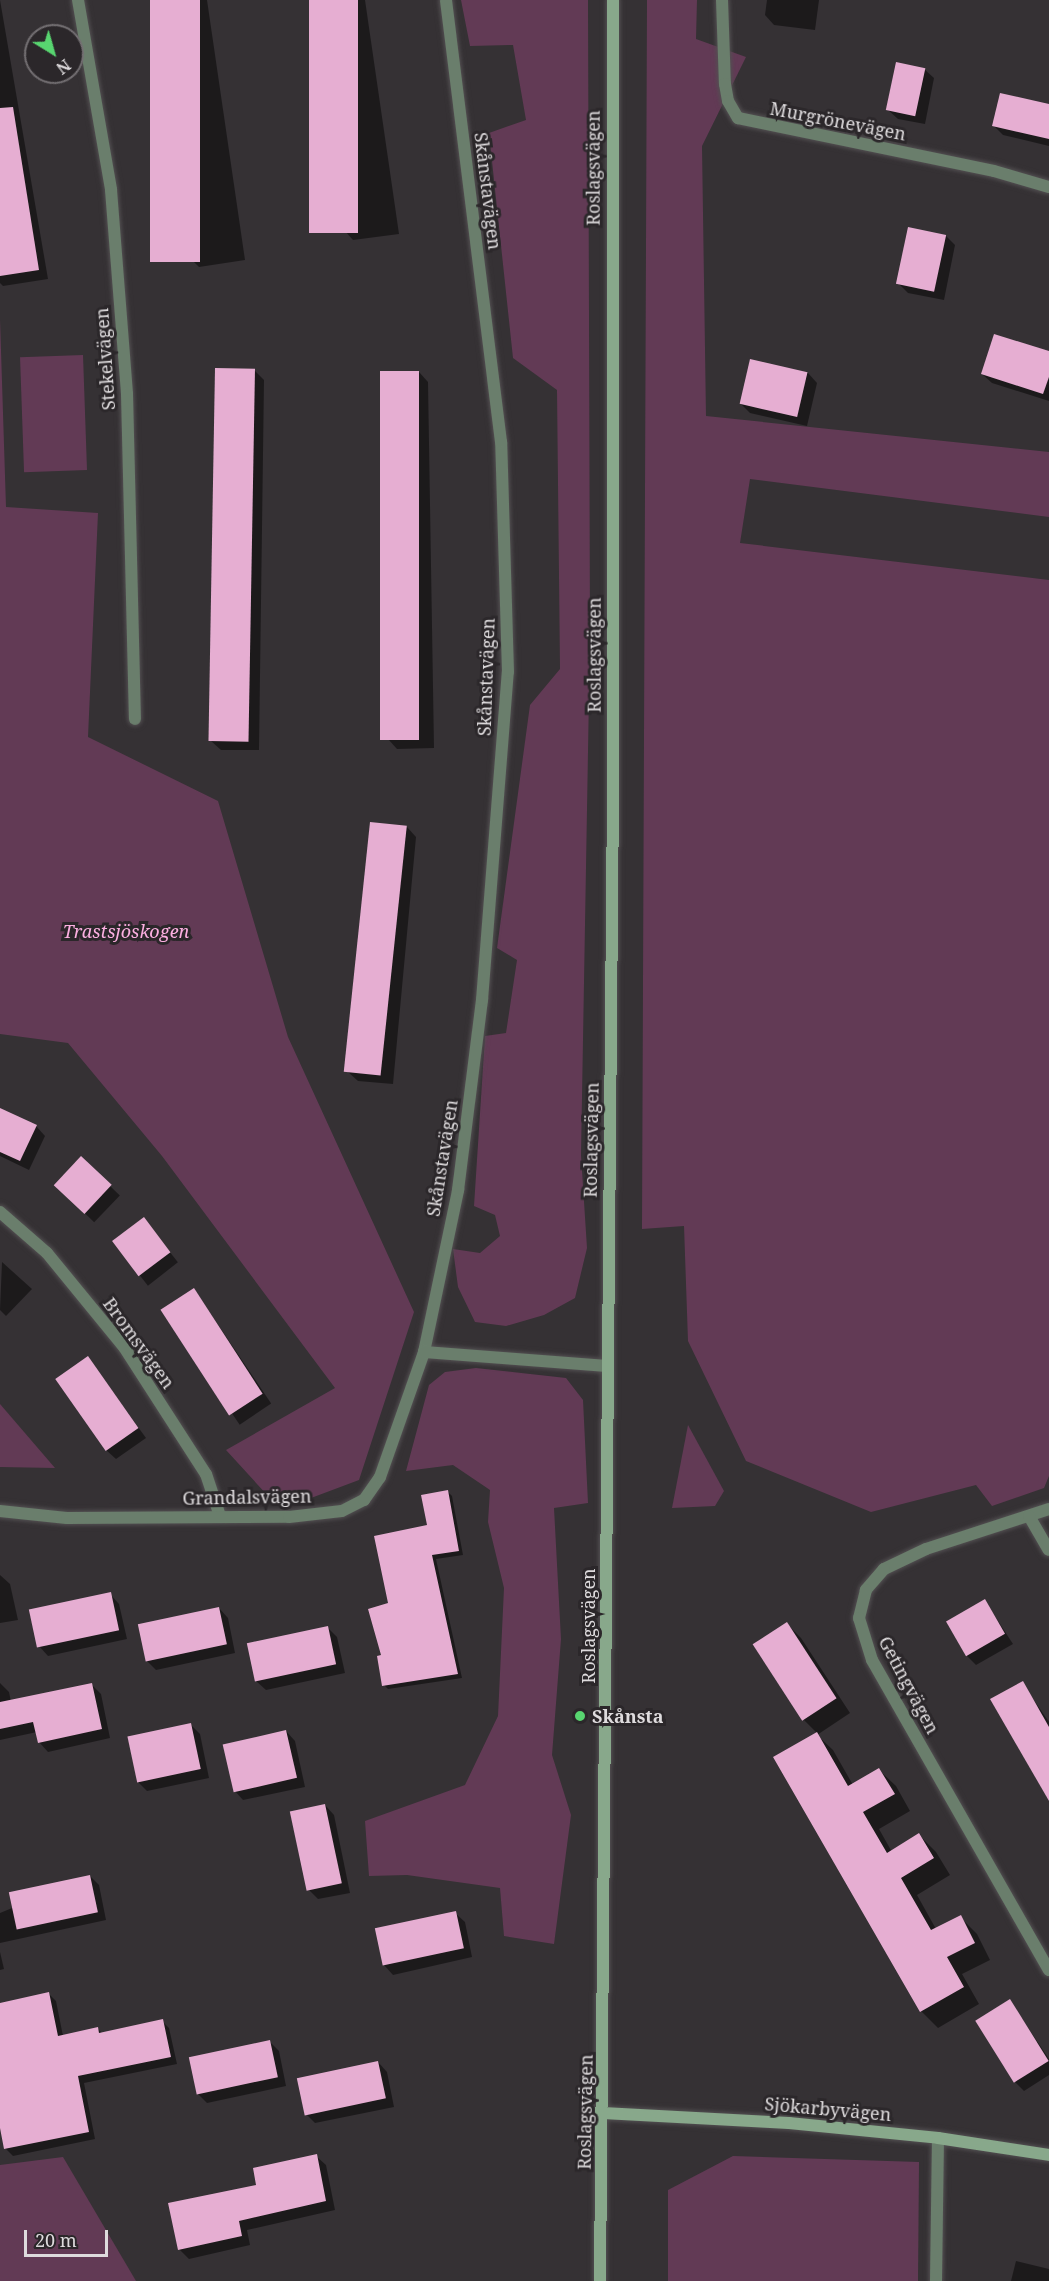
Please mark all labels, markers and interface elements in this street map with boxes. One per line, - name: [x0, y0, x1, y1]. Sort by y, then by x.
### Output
- north arrow: [24, 24, 84, 84]
- text: N: [52, 54, 75, 79]
- street label: Murgrönevägen: [768, 97, 908, 145]
- street label: Roslagsvägen: [582, 110, 604, 226]
- street label: Skånstavägen: [470, 131, 506, 251]
- street label: Stekelvägen: [91, 307, 119, 411]
- street label: Roslagsvägen: [583, 597, 605, 713]
- street label: Skånstavägen: [473, 618, 499, 736]
- park label: Trastsjöskogen: [63, 920, 189, 942]
- street label: Roslagsvägen: [579, 1082, 603, 1198]
- street label: Skånstavägen: [422, 1098, 462, 1218]
- street label: Bromsvägen: [99, 1293, 179, 1393]
- street label: Grandalsvägen: [182, 1485, 312, 1509]
- street label: Roslagsvägen: [577, 1568, 599, 1684]
- street label: Getingvägen: [874, 1633, 944, 1737]
- place label: Skånsta: [592, 1705, 663, 1727]
- marker: Skånsta: [573, 1709, 587, 1723]
- street label: Roslagsvägen: [573, 2054, 597, 2170]
- street label: Sjökarbyvägen: [764, 2093, 892, 2125]
- scale bar: [27, 2218, 111, 2256]
- text: 20 m: [35, 2228, 77, 2252]

